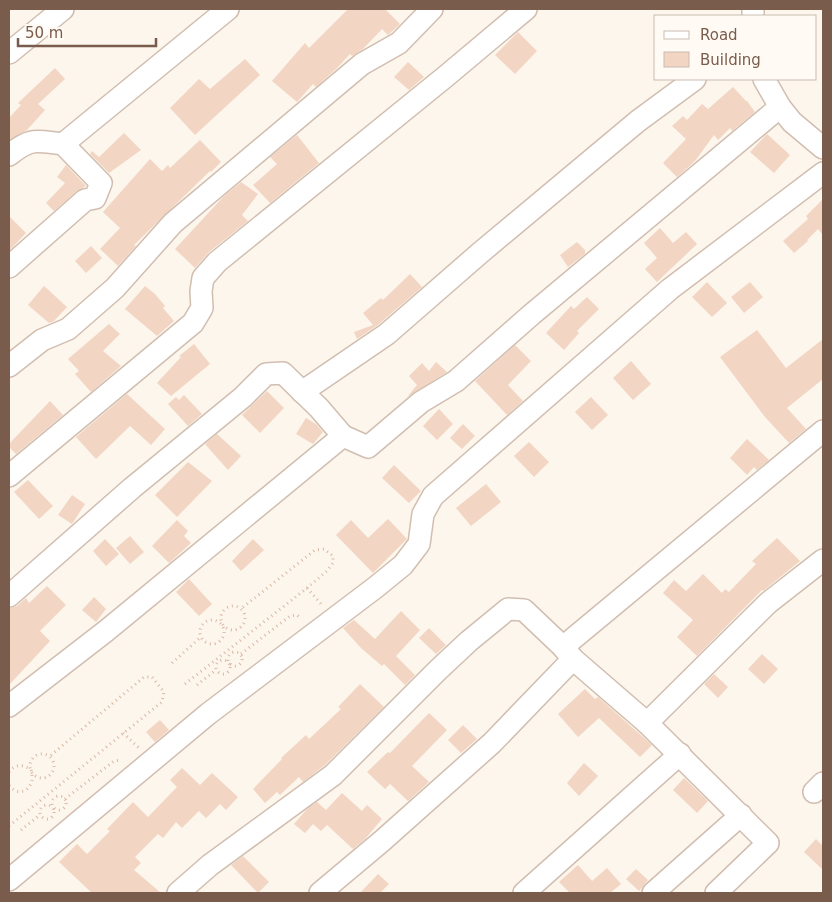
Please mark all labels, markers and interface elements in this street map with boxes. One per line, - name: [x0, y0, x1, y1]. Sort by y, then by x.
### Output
- scale bar: [18, 15, 155, 47]
- legend: [654, 15, 817, 80]
- text: 50 m: [25, 24, 63, 42]
- text: Road: [700, 26, 738, 44]
- text: Building: [700, 51, 761, 69]

